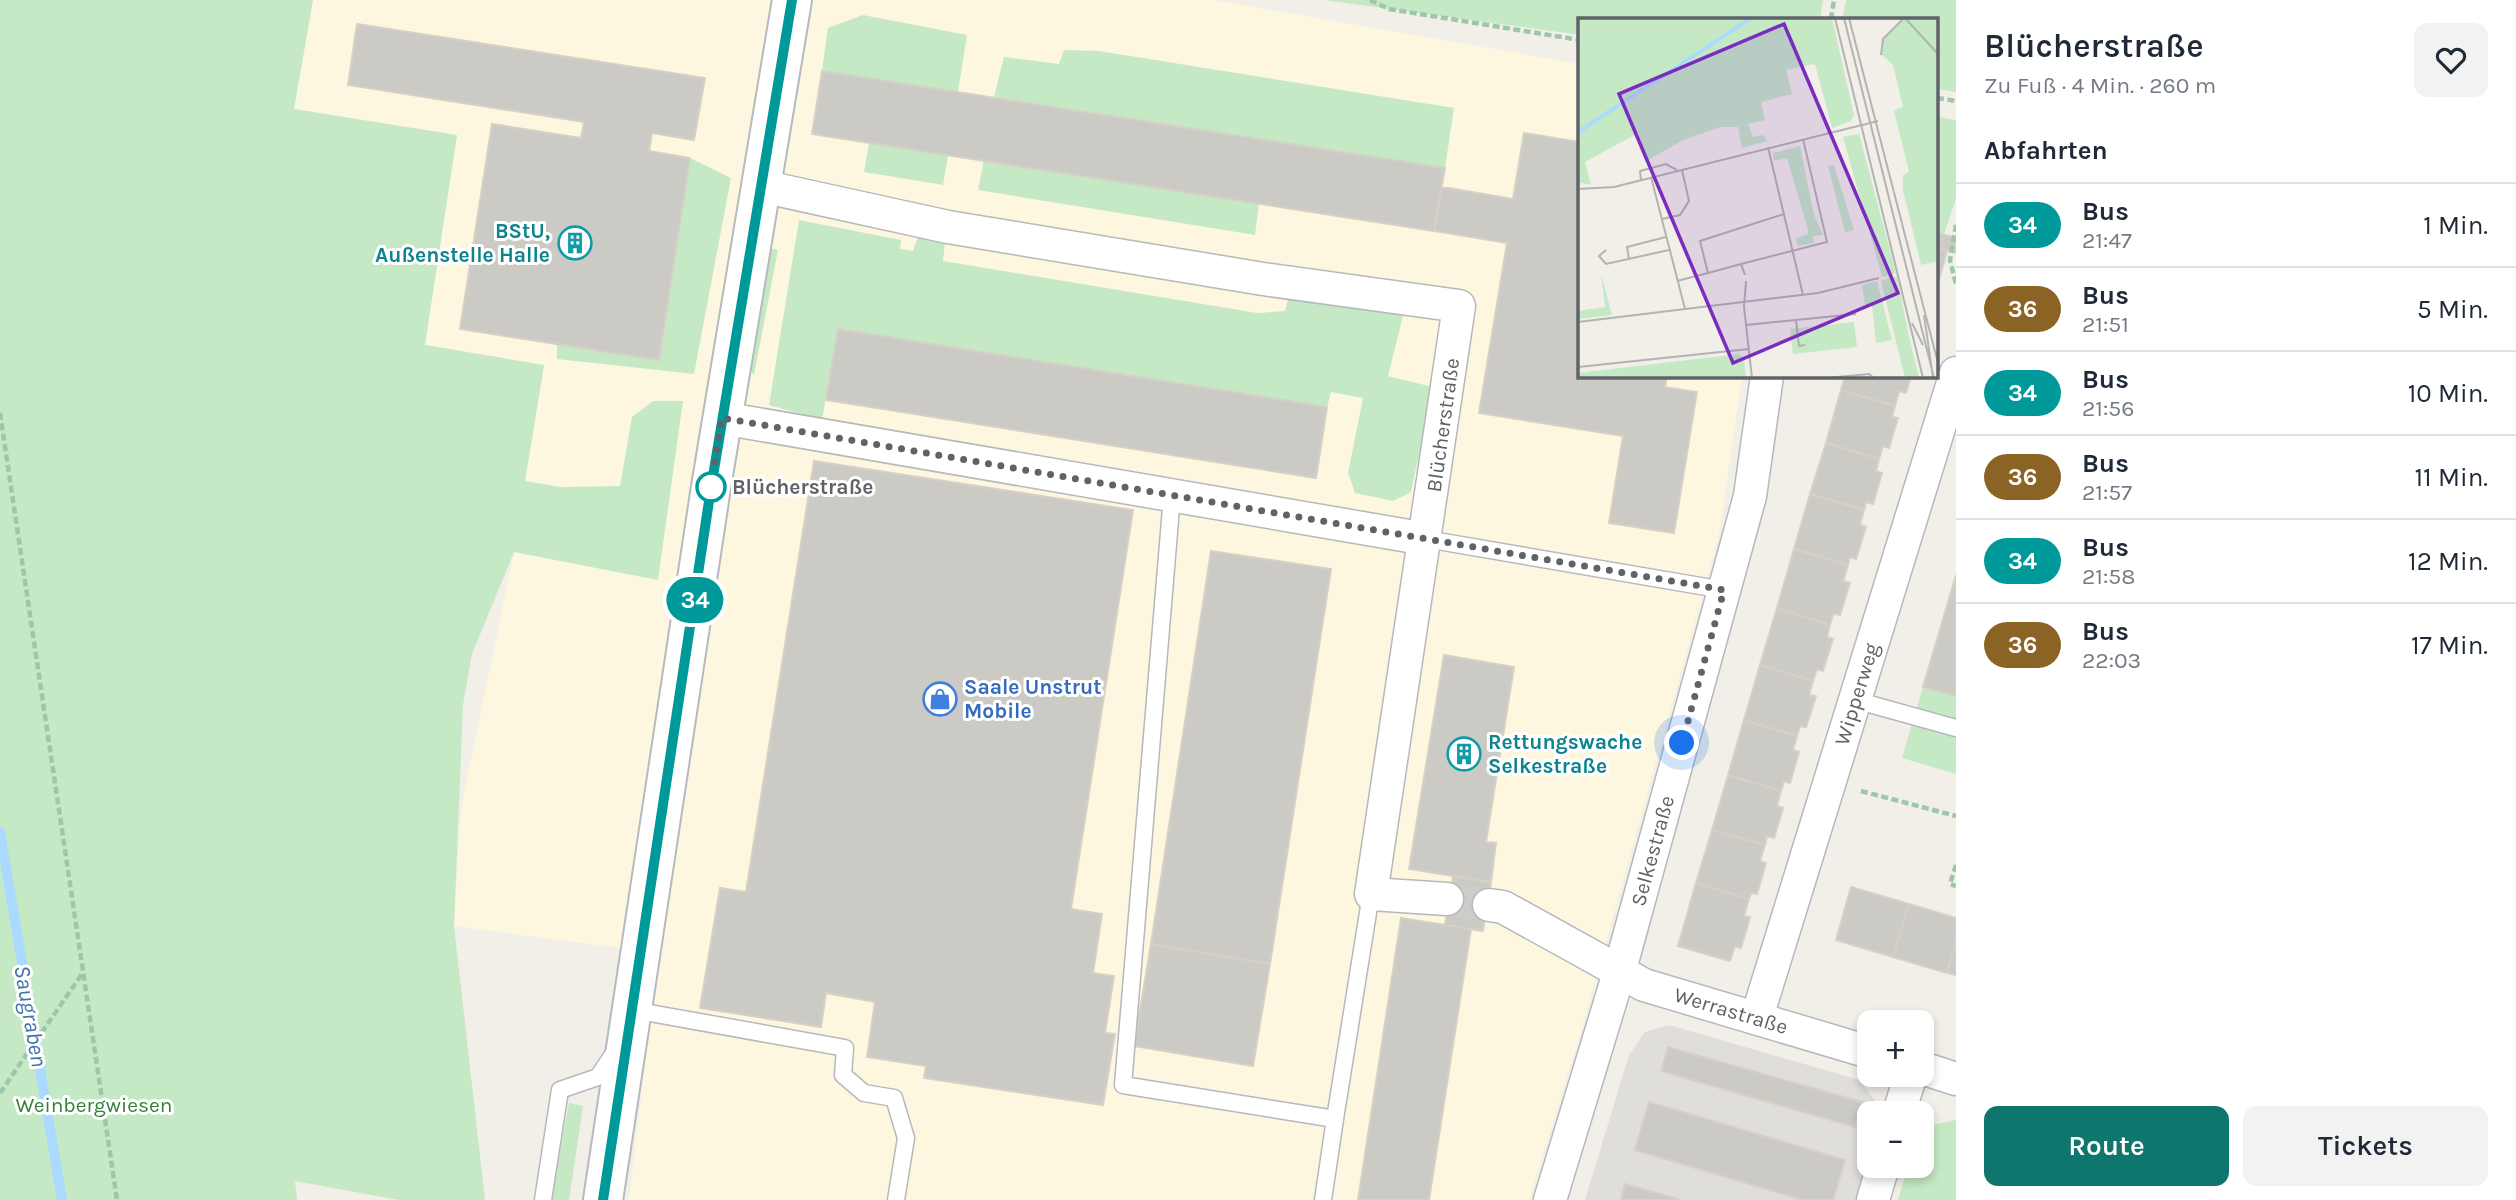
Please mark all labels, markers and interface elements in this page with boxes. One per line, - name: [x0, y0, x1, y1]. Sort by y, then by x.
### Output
- inset map: [1578, 18, 1938, 378]
- button: heart: [2414, 23, 2488, 97]
- text: Blücherstraße: [1984, 27, 2204, 65]
- text: Zu Fuß · 4 Min. · 260 m: [1984, 72, 2216, 99]
- text: Abfahrten: [1984, 135, 2108, 166]
- text: Bus: [2082, 196, 2129, 227]
- text: 1 Min.: [2423, 210, 2488, 241]
- text: 34: [2008, 211, 2037, 239]
- place label: BStU, Außenstelle Halle: [375, 219, 550, 267]
- building icon: BStU, Außenstelle Halle: [556, 224, 594, 262]
- text: 21:47: [2082, 227, 2132, 254]
- text: Bus: [2082, 280, 2129, 311]
- text: 5 Min.: [2417, 294, 2488, 325]
- text: 36: [2008, 295, 2037, 323]
- text: 21:51: [2082, 311, 2129, 338]
- street label: Blücherstraße: [1422, 356, 1464, 494]
- text: Bus: [2082, 364, 2129, 395]
- text: 10 Min.: [2408, 378, 2488, 409]
- text: 34: [2008, 379, 2037, 407]
- text: 21:56: [2082, 395, 2134, 422]
- text: Bus: [2082, 448, 2129, 479]
- text: 11 Min.: [2415, 462, 2488, 493]
- text: 36: [2008, 463, 2037, 491]
- marker: Blücherstraße: [696, 472, 726, 502]
- place label: Blücherstraße: [732, 475, 873, 499]
- text: 21:57: [2082, 479, 2132, 506]
- text: Bus: [2082, 532, 2129, 563]
- text: 12 Min.: [2408, 546, 2488, 577]
- text: 34: [2008, 547, 2037, 575]
- text: 21:58: [2082, 563, 2135, 590]
- line badge: 34: [664, 577, 726, 623]
- text: 34: [680, 586, 710, 614]
- text: Bus: [2082, 616, 2129, 647]
- text: 17 Min.: [2411, 630, 2488, 661]
- text: 36: [2008, 631, 2037, 659]
- street label: Wipperweg: [1830, 640, 1884, 748]
- text: 22:03: [2082, 647, 2141, 674]
- place label: Saale Unstrut Mobile: [964, 675, 1101, 723]
- shop icon: Saale Unstrut Mobile: [921, 680, 959, 718]
- your location: [1664, 725, 1699, 760]
- place label: Rettungswache Selkestraße: [1488, 730, 1642, 778]
- building icon: Rettungswache Selkestraße: [1445, 735, 1483, 773]
- street label: Selkestraße: [1626, 793, 1679, 909]
- water label: Saugraben: [8, 963, 53, 1069]
- street label: Werrastraße: [1671, 983, 1791, 1039]
- map controls: [1857, 1010, 1934, 1178]
- button: +: [1857, 1010, 1934, 1087]
- park label: Weinbergwiesen: [16, 1093, 172, 1117]
- button: −: [1857, 1101, 1934, 1178]
- button: Route: [1984, 1106, 2229, 1186]
- button: Tickets: [2243, 1106, 2488, 1186]

